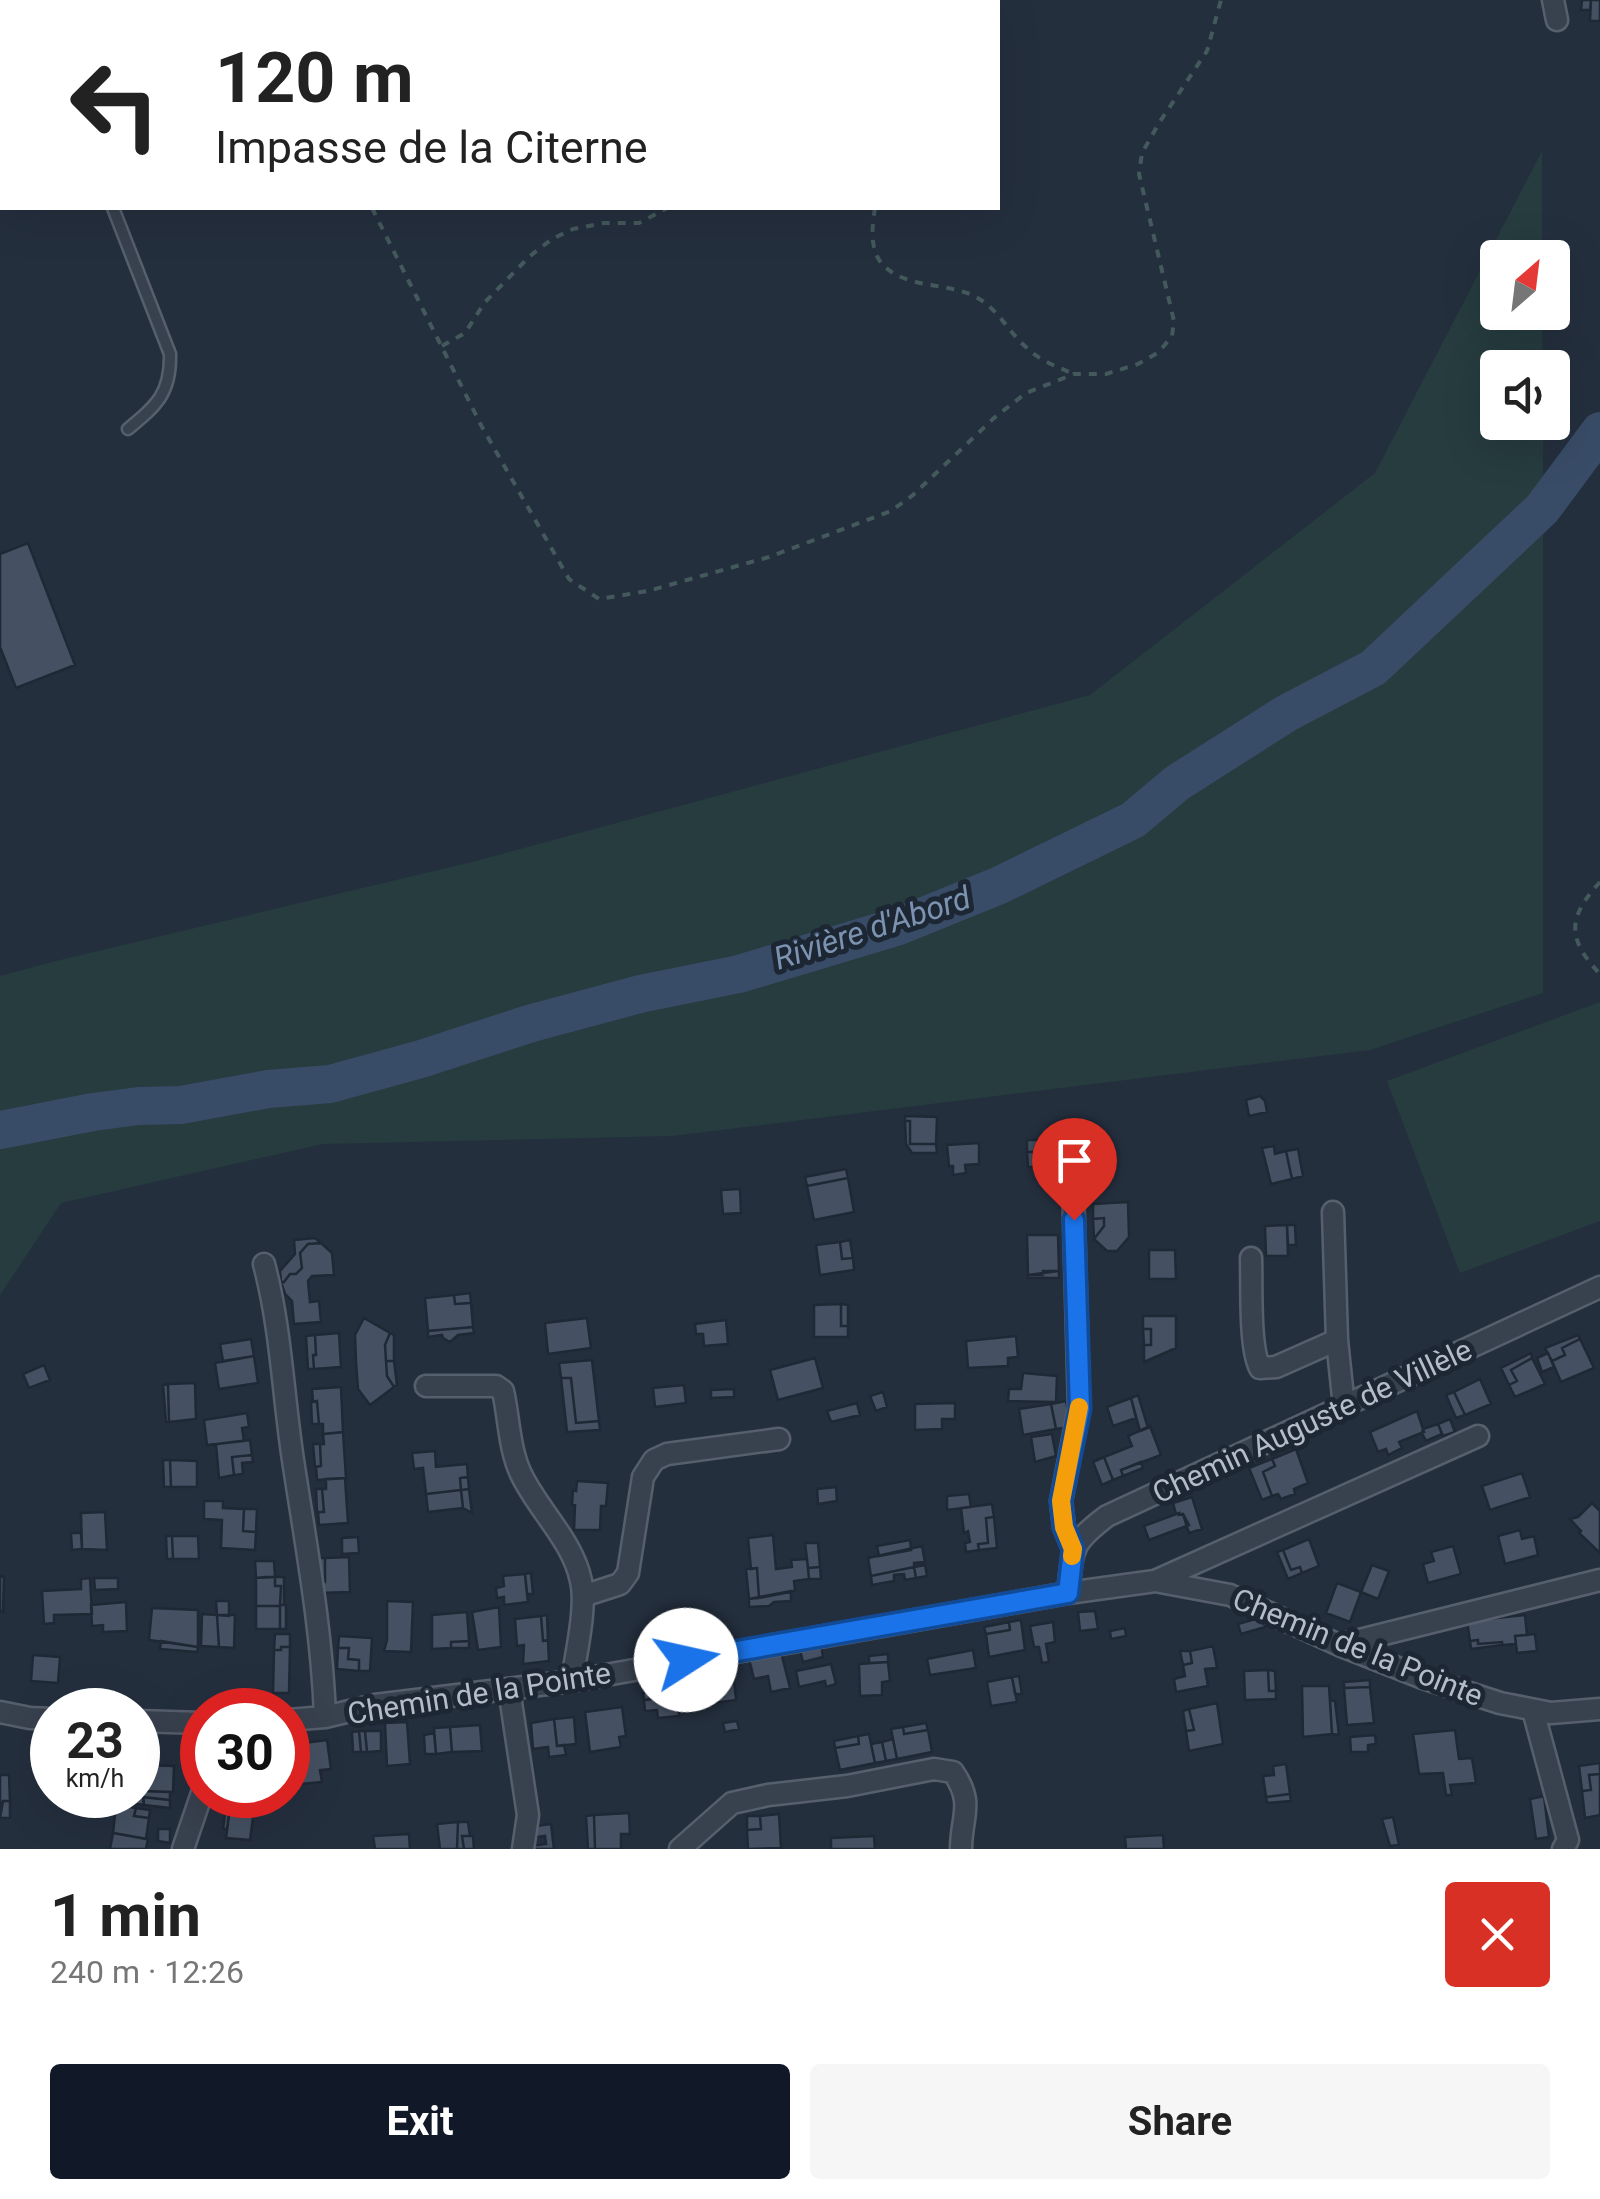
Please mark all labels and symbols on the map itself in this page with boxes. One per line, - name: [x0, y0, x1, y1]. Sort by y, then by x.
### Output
- north arrow: [1480, 240, 1570, 330]
- water label: Rivière d'Abord: [769, 878, 976, 978]
- pin: [1032, 1118, 1117, 1221]
- street label: Chemin Auguste de Villèle: [1147, 1332, 1477, 1510]
- street label: Chemin de la Pointe: [1228, 1581, 1488, 1713]
- position arrow: [634, 1608, 738, 1712]
- street label: Chemin de la Pointe: [345, 1655, 613, 1731]
- speed limit sign: 30: [180, 1688, 310, 1818]

